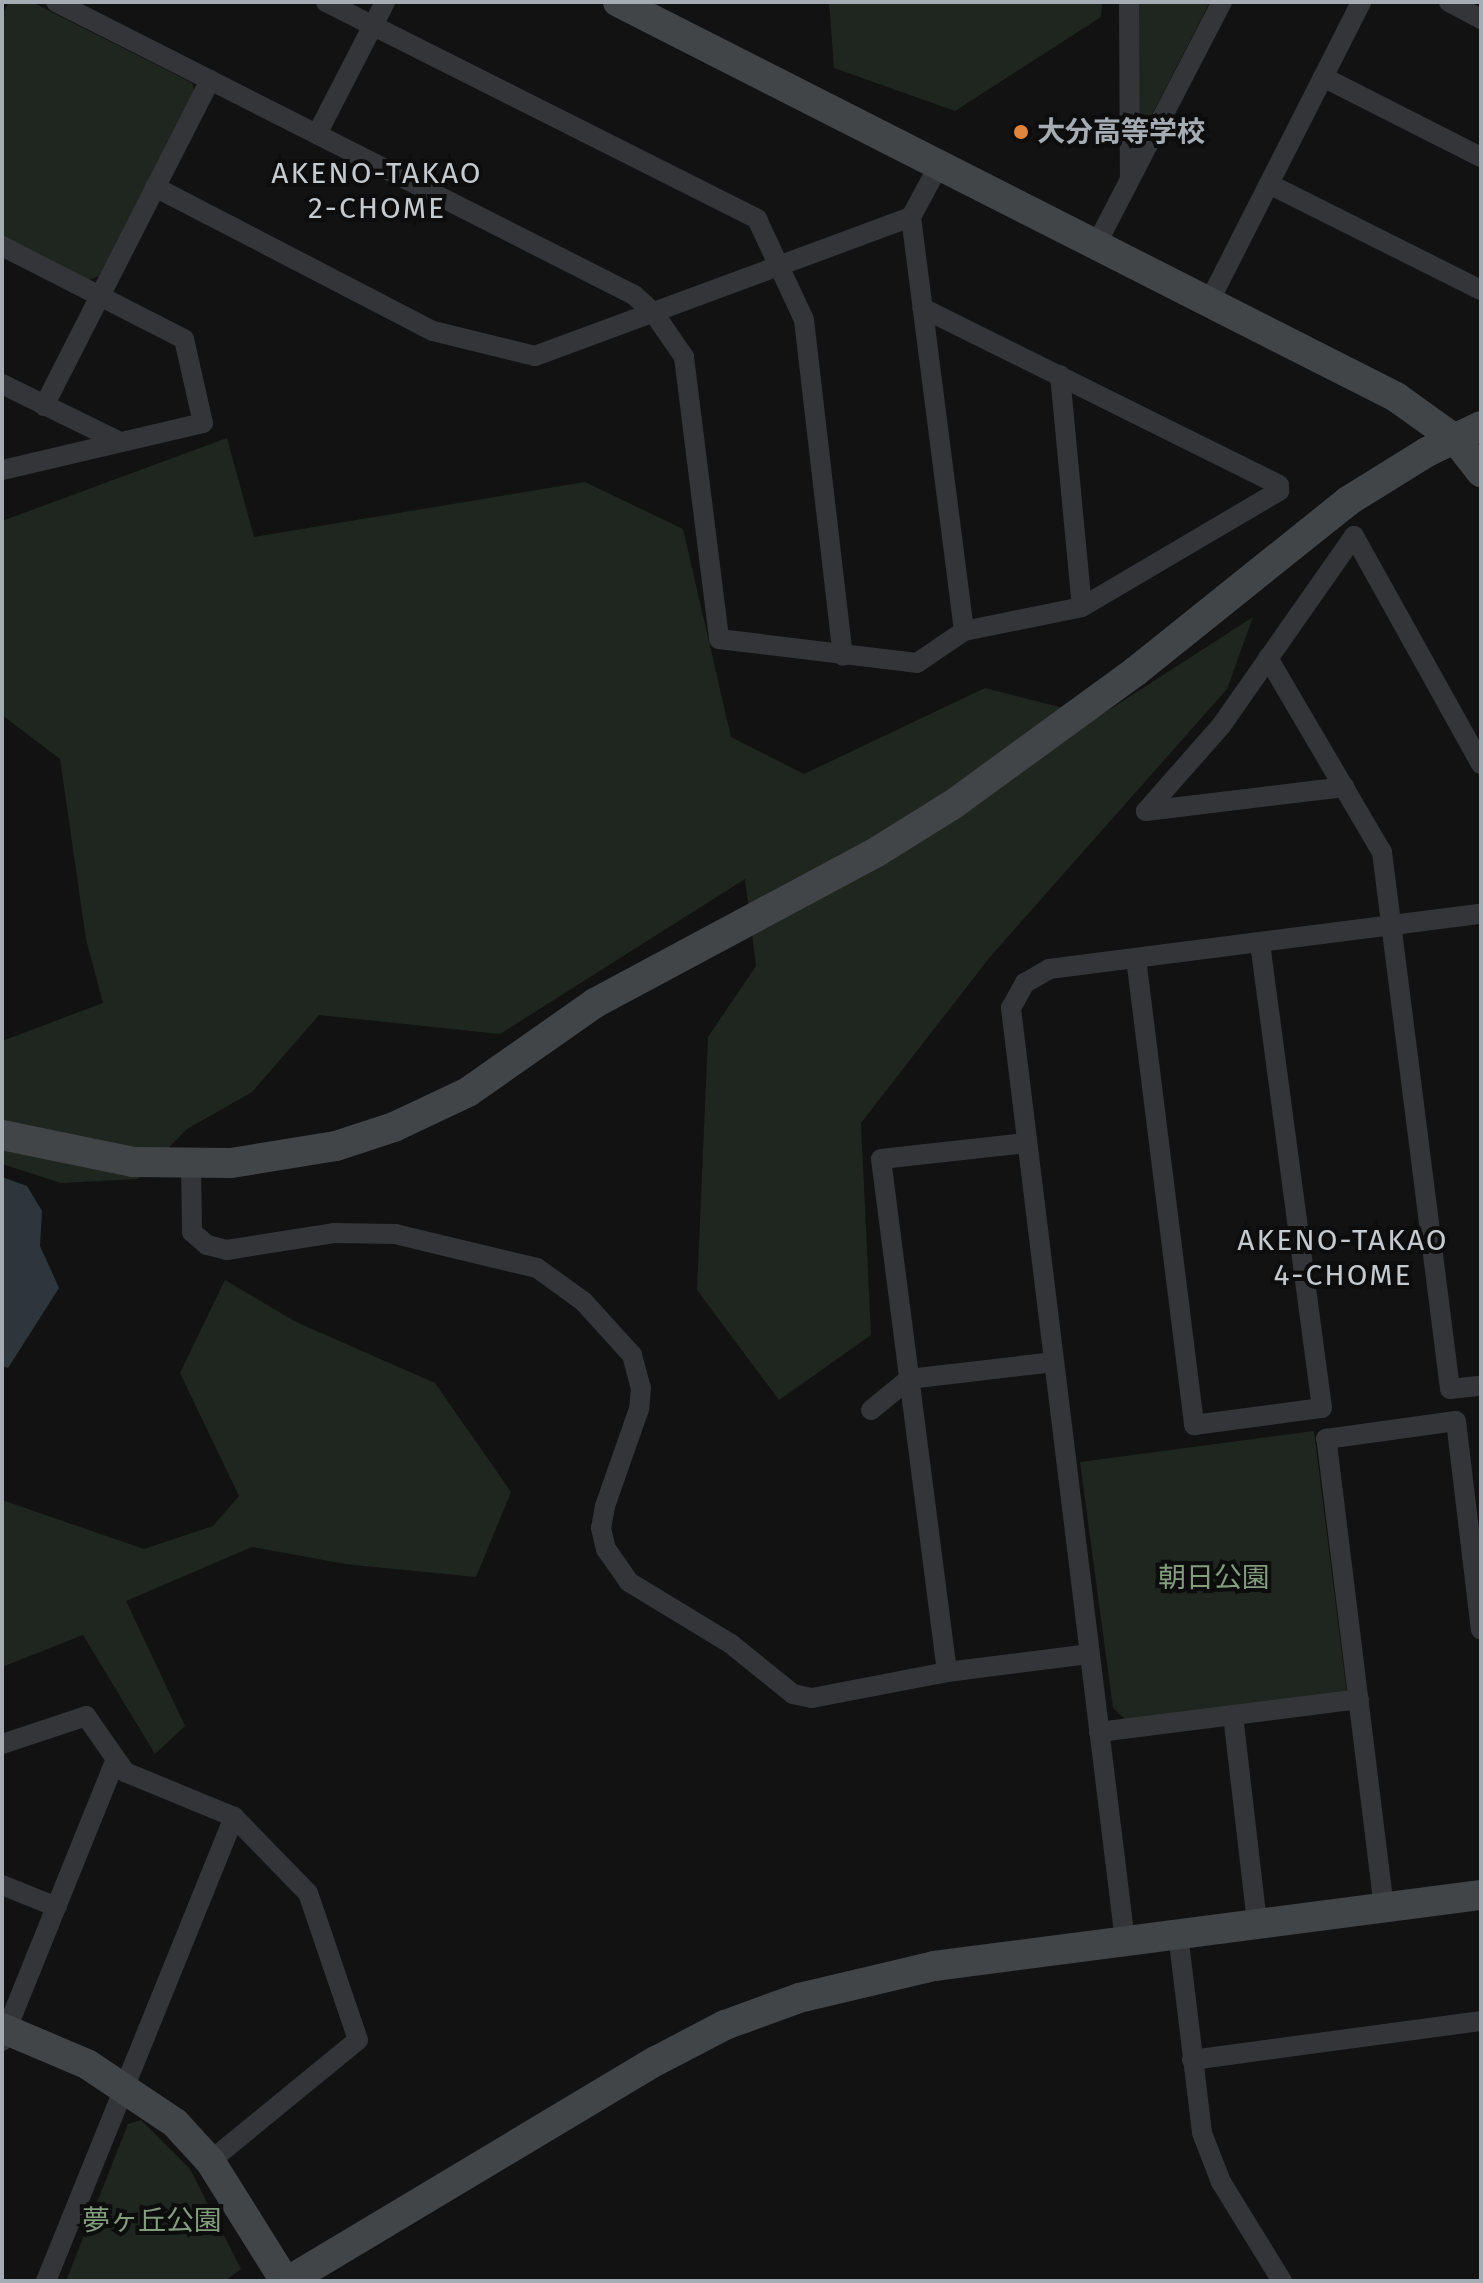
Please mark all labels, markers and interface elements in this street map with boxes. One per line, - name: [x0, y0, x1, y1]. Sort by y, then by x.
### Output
- place label: 大分高等学校: [1037, 115, 1205, 149]
- marker: 大分高等学校: [1012, 123, 1030, 141]
- district label: AKENO-TAKAO 2-CHOME: [271, 155, 483, 226]
- district label: AKENO-TAKAO 4-CHOME: [1237, 1222, 1449, 1292]
- park label: 朝日公園: [1158, 1561, 1270, 1595]
- park label: 夢ヶ丘公園: [82, 2204, 222, 2238]

